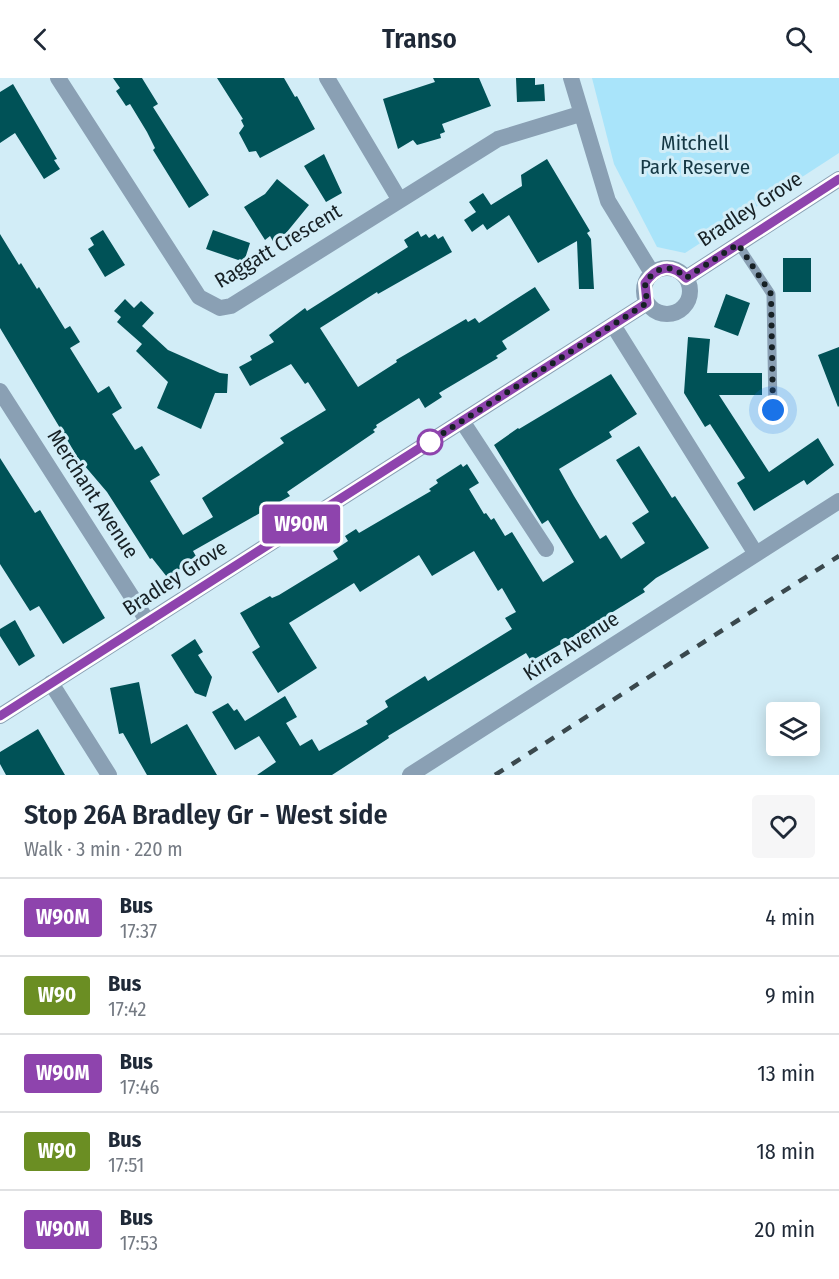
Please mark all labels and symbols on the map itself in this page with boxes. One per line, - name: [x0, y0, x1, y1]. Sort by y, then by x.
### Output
- park label: Mitchell Park Reserve: [640, 130, 750, 180]
- street label: Bradley Grove: [693, 166, 807, 252]
- street label: Raggatt Crescent: [210, 198, 346, 294]
- your location: [758, 395, 788, 425]
- street label: Merchant Avenue: [42, 425, 144, 563]
- unlabelled marker: [417, 429, 443, 455]
- line badge: W90M: [259, 504, 343, 544]
- street label: Bradley Grove: [118, 535, 232, 621]
- street label: Kirra Avenue: [518, 605, 624, 687]

